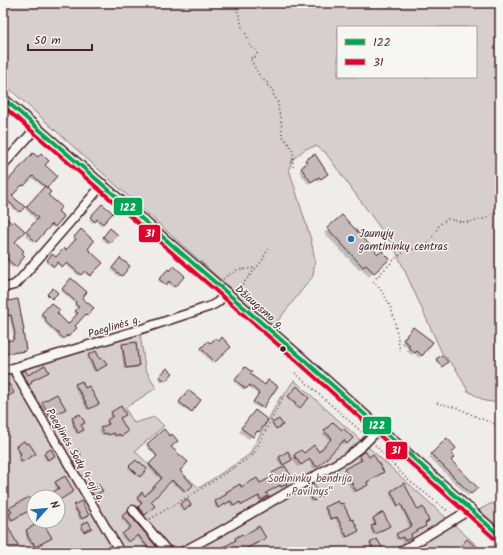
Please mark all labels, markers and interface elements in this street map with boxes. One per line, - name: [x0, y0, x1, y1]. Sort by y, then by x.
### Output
- scale bar: [28, 26, 92, 52]
- legend: [337, 26, 477, 78]
- text: 50 m: [34, 31, 61, 50]
- text: 122: [373, 33, 391, 52]
- text: 31: [373, 53, 384, 72]
- line badge: 122: [113, 197, 143, 216]
- text: 122: [120, 199, 136, 217]
- line badge: 31: [138, 224, 161, 243]
- text: 31: [144, 225, 155, 243]
- place label: Jaunųjų gamtininkų centras: [358, 225, 448, 256]
- marker: Jaunųjų gamtininkų centras: [346, 234, 356, 244]
- street label: Džiaugsmo g.: [230, 281, 288, 334]
- street label: Paeglinės g.: [86, 310, 143, 343]
- unlabelled marker: [278, 344, 288, 354]
- street label: Paeglinės Sodų 4-oji g.: [41, 405, 109, 506]
- line badge: 122: [362, 416, 392, 435]
- text: 122: [369, 417, 385, 435]
- line badge: 31: [385, 441, 408, 460]
- text: 31: [390, 442, 401, 460]
- park label: Sodininkų bendrija „Pavilnys“: [268, 470, 352, 501]
- north arrow: [26, 489, 66, 529]
- text: N: [44, 498, 64, 512]

